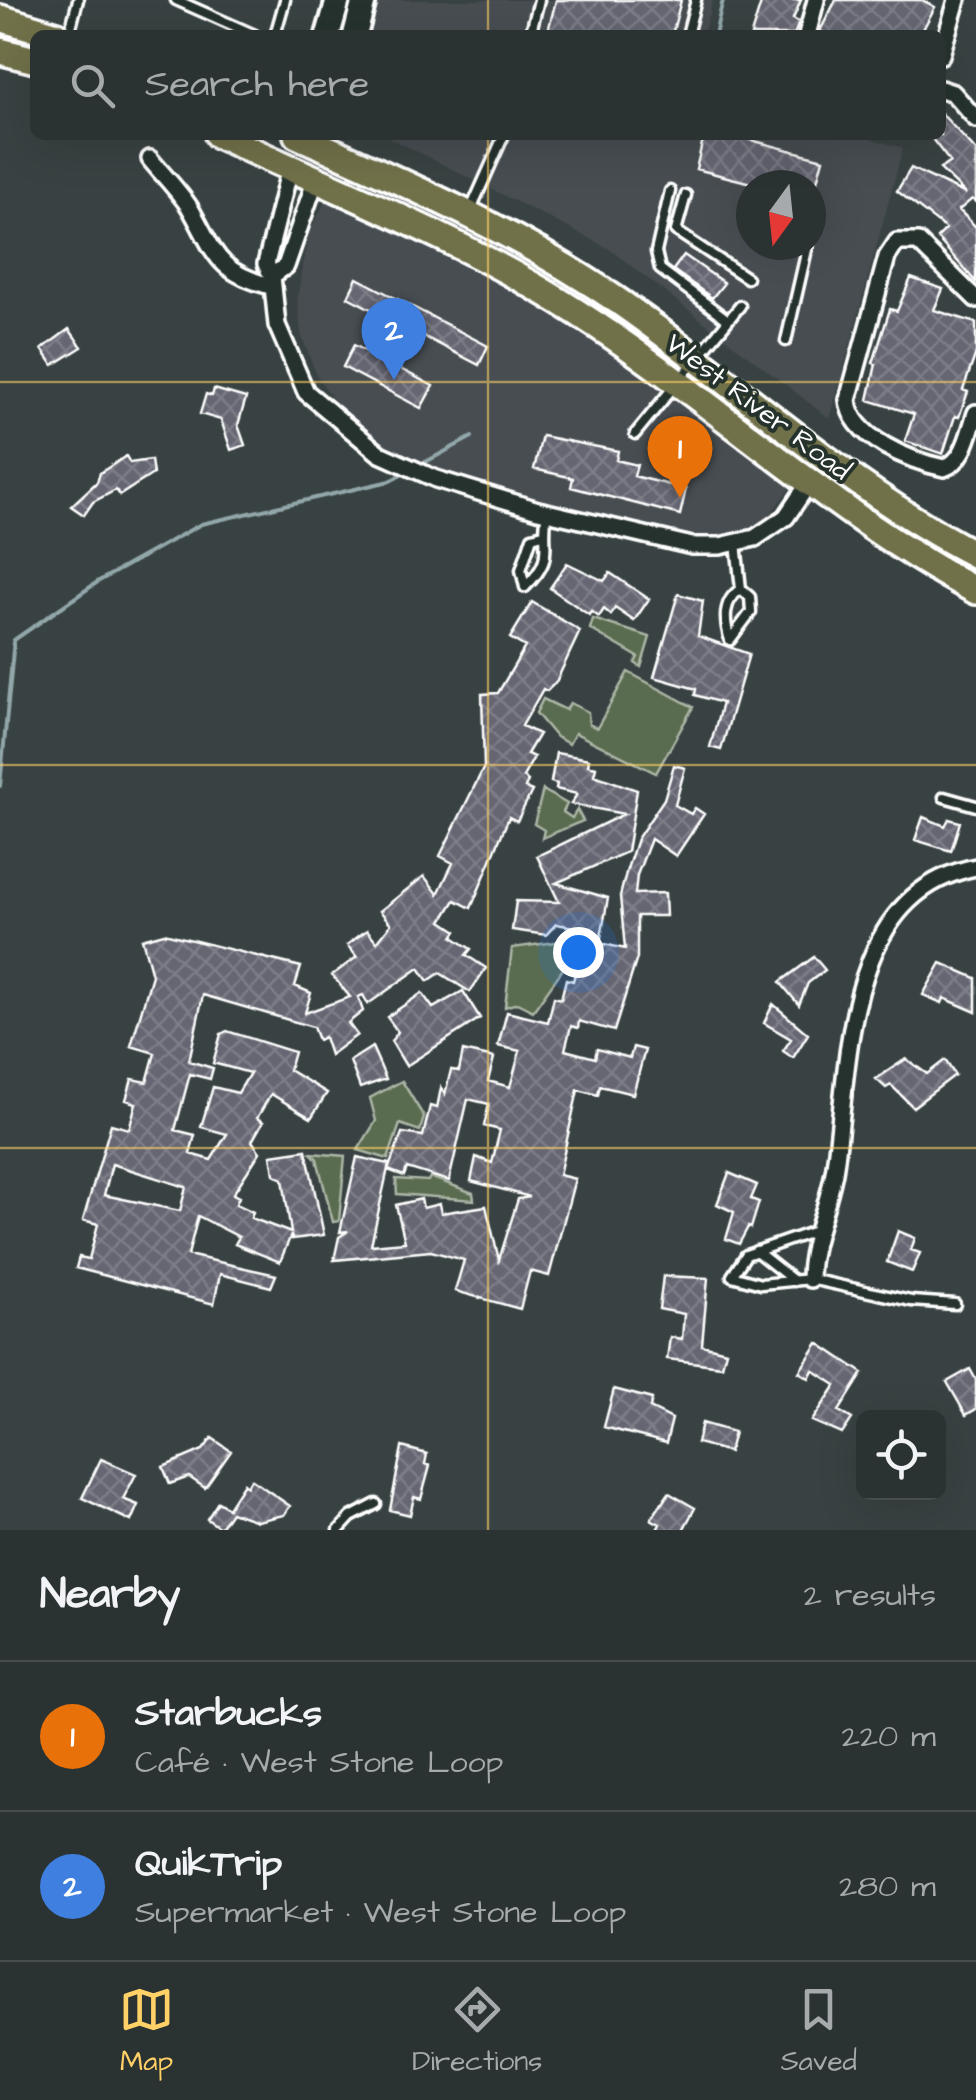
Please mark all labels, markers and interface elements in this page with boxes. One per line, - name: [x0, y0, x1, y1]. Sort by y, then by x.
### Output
- search box: [30, 30, 946, 140]
- icon: search: [65, 58, 120, 113]
- text: Search here: [145, 59, 369, 111]
- north arrow: [736, 170, 826, 260]
- pin: 2: [362, 298, 426, 380]
- street label: West River Road: [657, 324, 859, 490]
- pin: 1: [648, 416, 712, 498]
- your location: [553, 927, 604, 978]
- map controls: [856, 1410, 946, 1500]
- button: locate: [856, 1410, 946, 1500]
- text: Nearby: [40, 1566, 180, 1624]
- text: 2 results: [804, 1573, 936, 1618]
- text: Starbucks: [135, 1688, 322, 1740]
- text: 1: [70, 1714, 75, 1759]
- text: 220 m: [841, 1714, 936, 1759]
- text: Café · West Stone Loop: [135, 1740, 503, 1785]
- text: QuikTrip: [135, 1838, 282, 1890]
- text: 2: [63, 1864, 82, 1909]
- text: 280 m: [839, 1864, 936, 1909]
- text: Supermarket · West Stone Loop: [135, 1890, 626, 1935]
- tab: Map: [119, 1982, 174, 2081]
- tab: Directions: [412, 1982, 542, 2081]
- tab: Saved: [781, 1982, 857, 2081]

